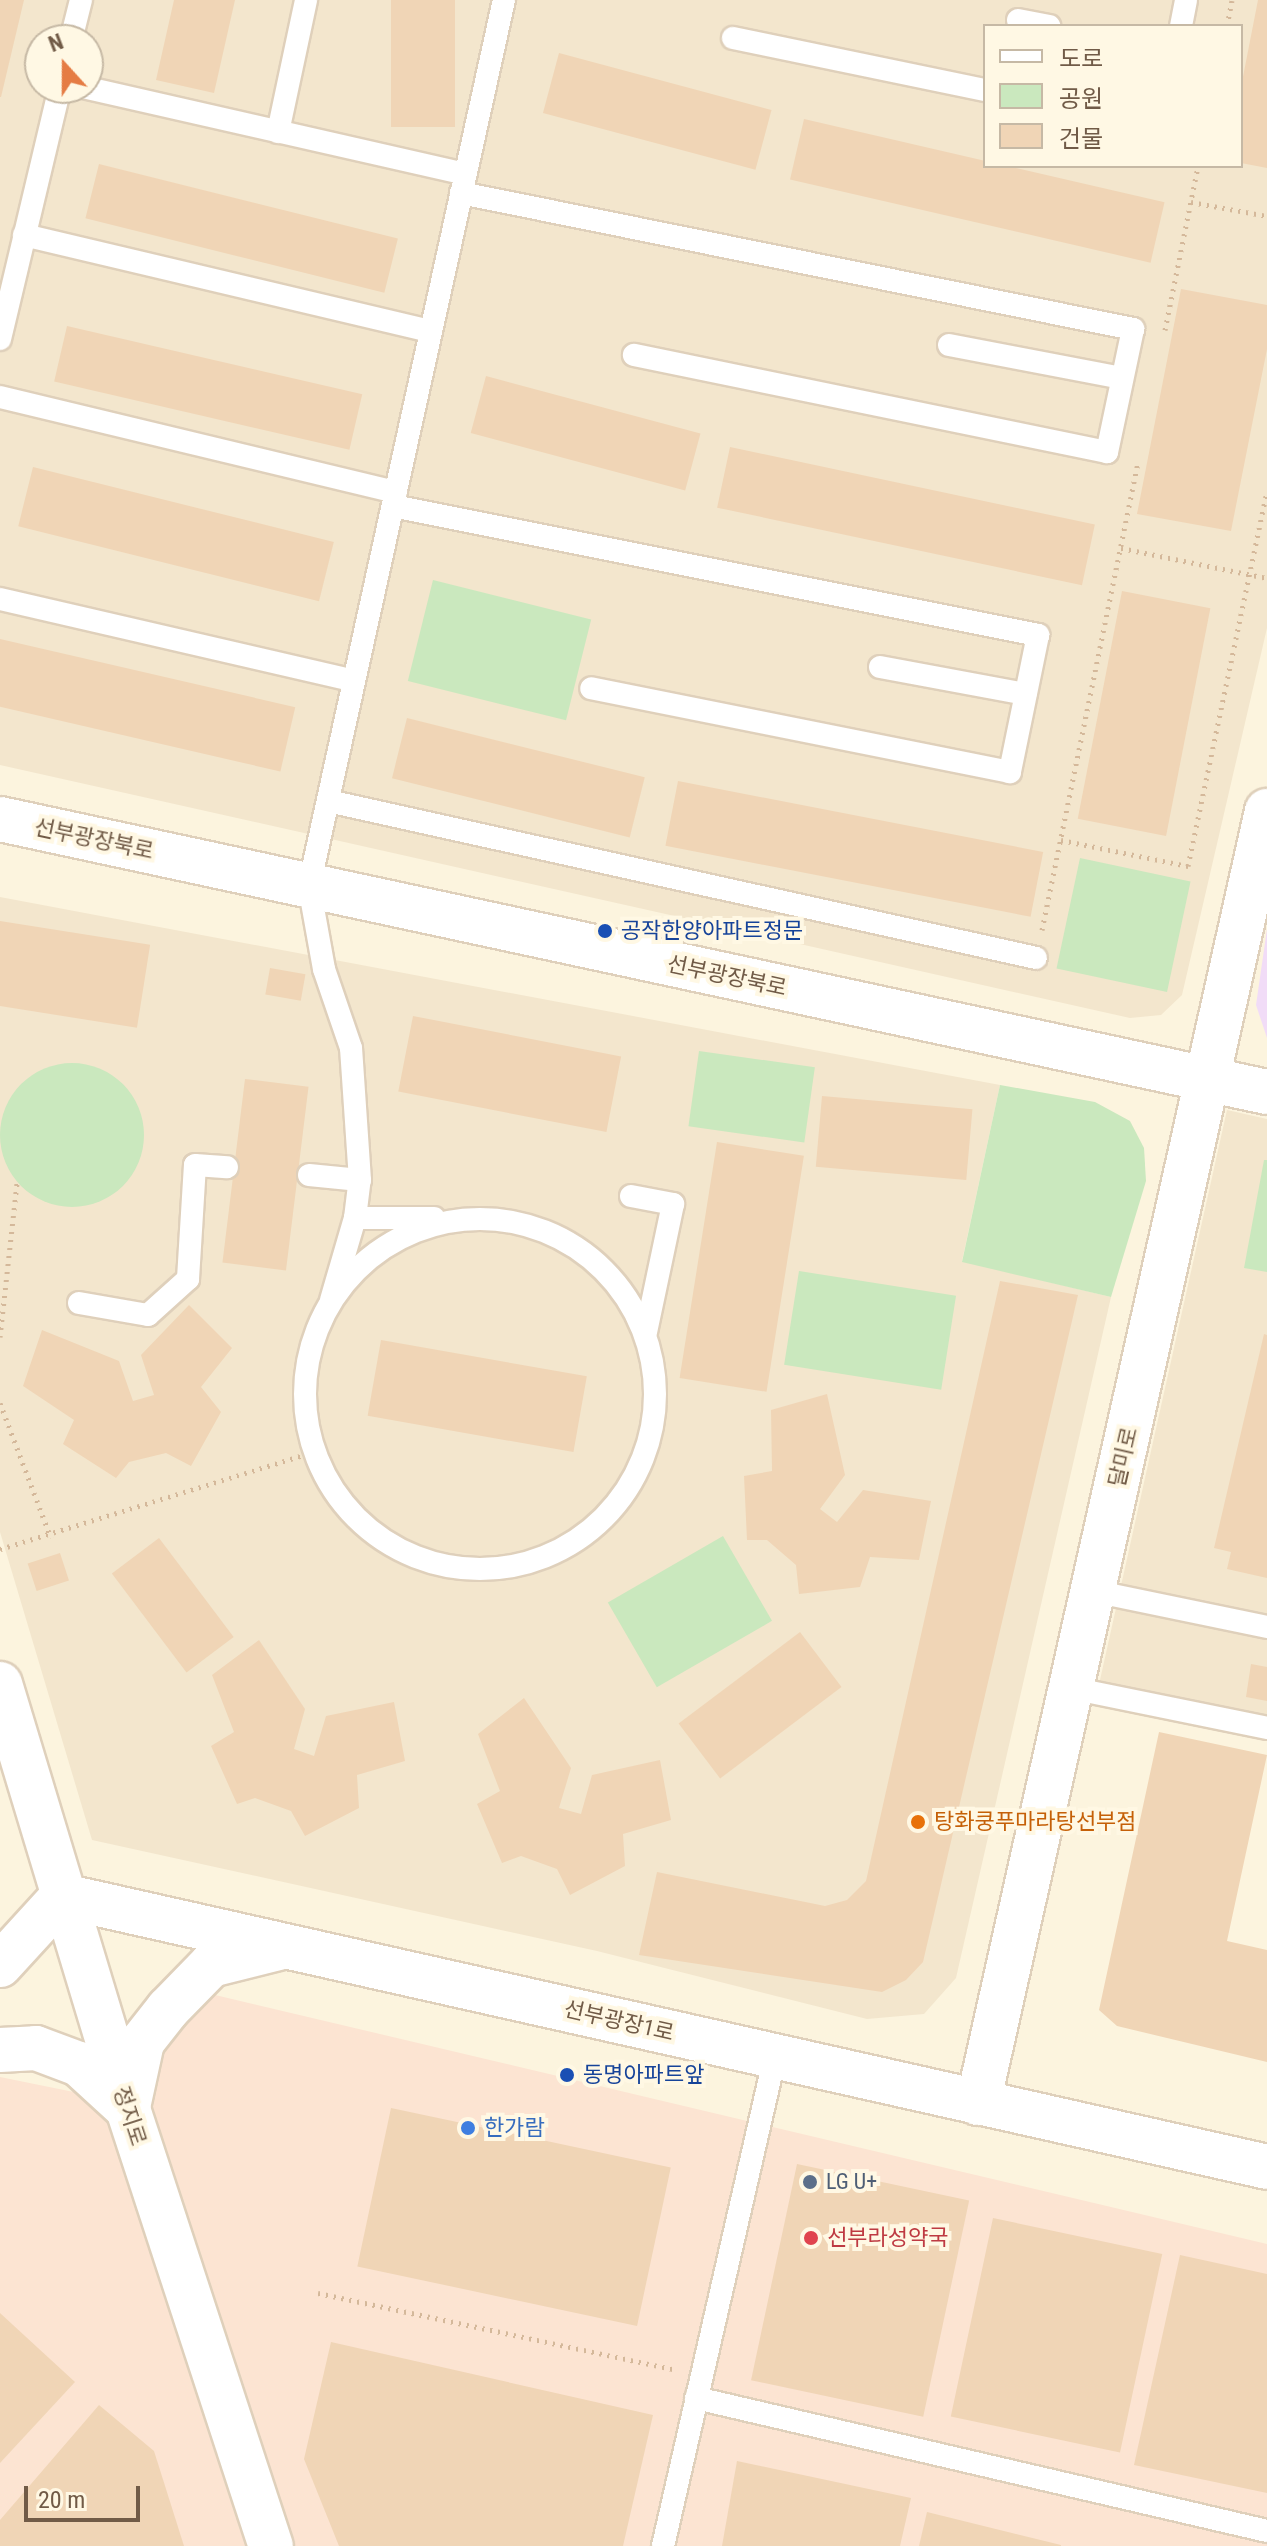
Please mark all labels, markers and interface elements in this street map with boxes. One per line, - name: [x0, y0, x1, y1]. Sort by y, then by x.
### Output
- north arrow: [24, 24, 104, 104]
- legend: [983, 24, 1243, 168]
- text: N: [45, 29, 67, 57]
- text: 도로: [1059, 45, 1103, 73]
- text: 공원: [1059, 85, 1103, 113]
- text: 건물: [1059, 125, 1103, 153]
- street label: 선부광장북로: [32, 813, 156, 865]
- place label: 공작한양아파트정문: [621, 918, 803, 944]
- marker: 공작한양아파트정문: [596, 922, 614, 940]
- street label: 선부광장북로: [665, 950, 789, 1002]
- street label: 달미로: [1103, 1424, 1143, 1490]
- place label: 탕화쿵푸마라탕선부점: [934, 1809, 1136, 1835]
- marker: 탕화쿵푸마라탕선부점: [909, 1813, 927, 1831]
- street label: 선부광장1로: [561, 1996, 677, 2046]
- place label: 동명아파트앞: [583, 2062, 704, 2088]
- marker: 동명아파트앞: [558, 2066, 576, 2084]
- street label: 정지로: [108, 2083, 152, 2149]
- place label: 한가람: [484, 2115, 545, 2141]
- marker: 한가람: [459, 2119, 477, 2137]
- place label: LG U+: [826, 2169, 877, 2195]
- marker: LG U+: [801, 2173, 819, 2191]
- place label: 선부라성약국: [827, 2225, 948, 2251]
- marker: 선부라성약국: [802, 2229, 820, 2247]
- scale bar: [28, 2470, 144, 2520]
- text: 20 m: [38, 2486, 85, 2514]

